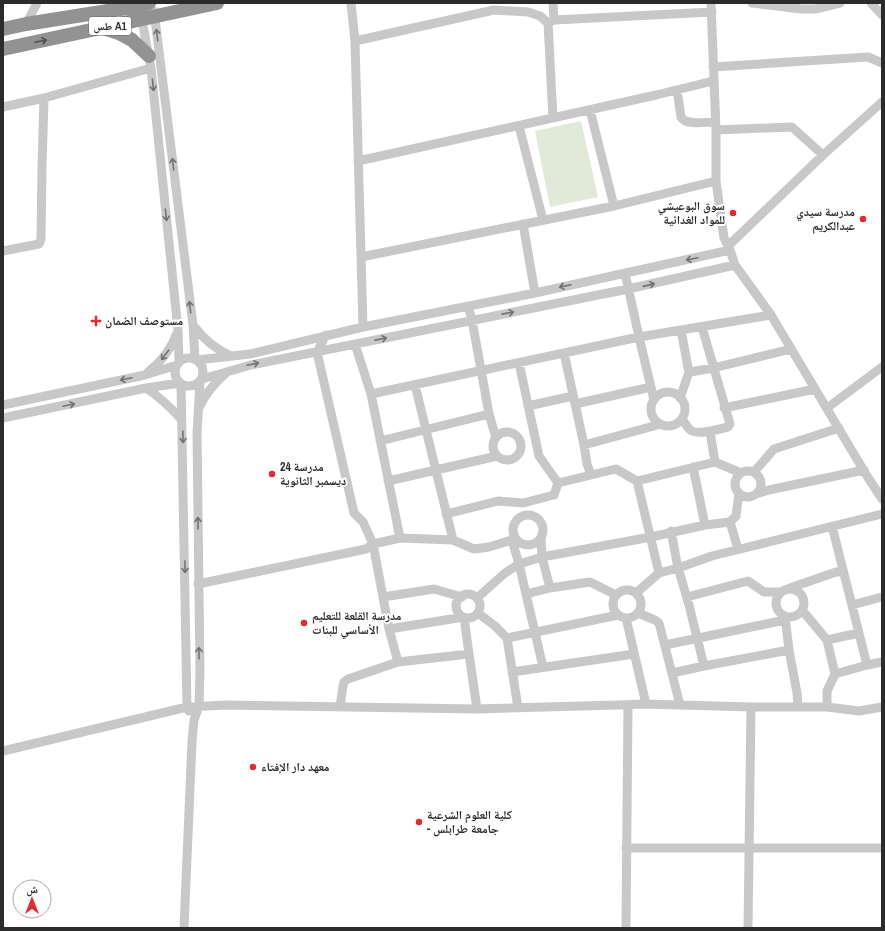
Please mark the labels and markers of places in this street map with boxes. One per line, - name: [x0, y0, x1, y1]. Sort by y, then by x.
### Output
- place label: سوق البوعيشي للمواد الغدائية: [658, 198, 725, 228]
- place label: مدرسة سيدي عبدالكريم: [796, 204, 855, 234]
- marker: سوق البوعيشي للمواد الغدائية: [728, 208, 738, 218]
- marker: مدرسة سيدي عبدالكريم: [858, 214, 868, 224]
- place label: مستوصف الضمان: [105, 313, 184, 329]
- marker: مستوصف الضمان: [90, 315, 102, 327]
- place label: مدرسة 24 ديسمبر الثانوية: [280, 459, 346, 489]
- marker: مدرسة 24 ديسمبر الثانوية: [267, 469, 277, 479]
- place label: مدرسة القلعة للتعليم الأساسي للبنات: [312, 608, 402, 640]
- marker: مدرسة القلعة للتعليم الأساسي للبنات: [299, 618, 309, 628]
- place label: معهد دار الإفتاء: [261, 759, 330, 775]
- marker: معهد دار الإفتاء: [248, 762, 258, 772]
- place label: كلية العلوم الشرعية - جامعة طرابلس: [427, 807, 513, 837]
- marker: كلية العلوم الشرعية - جامعة طرابلس: [414, 817, 424, 827]

